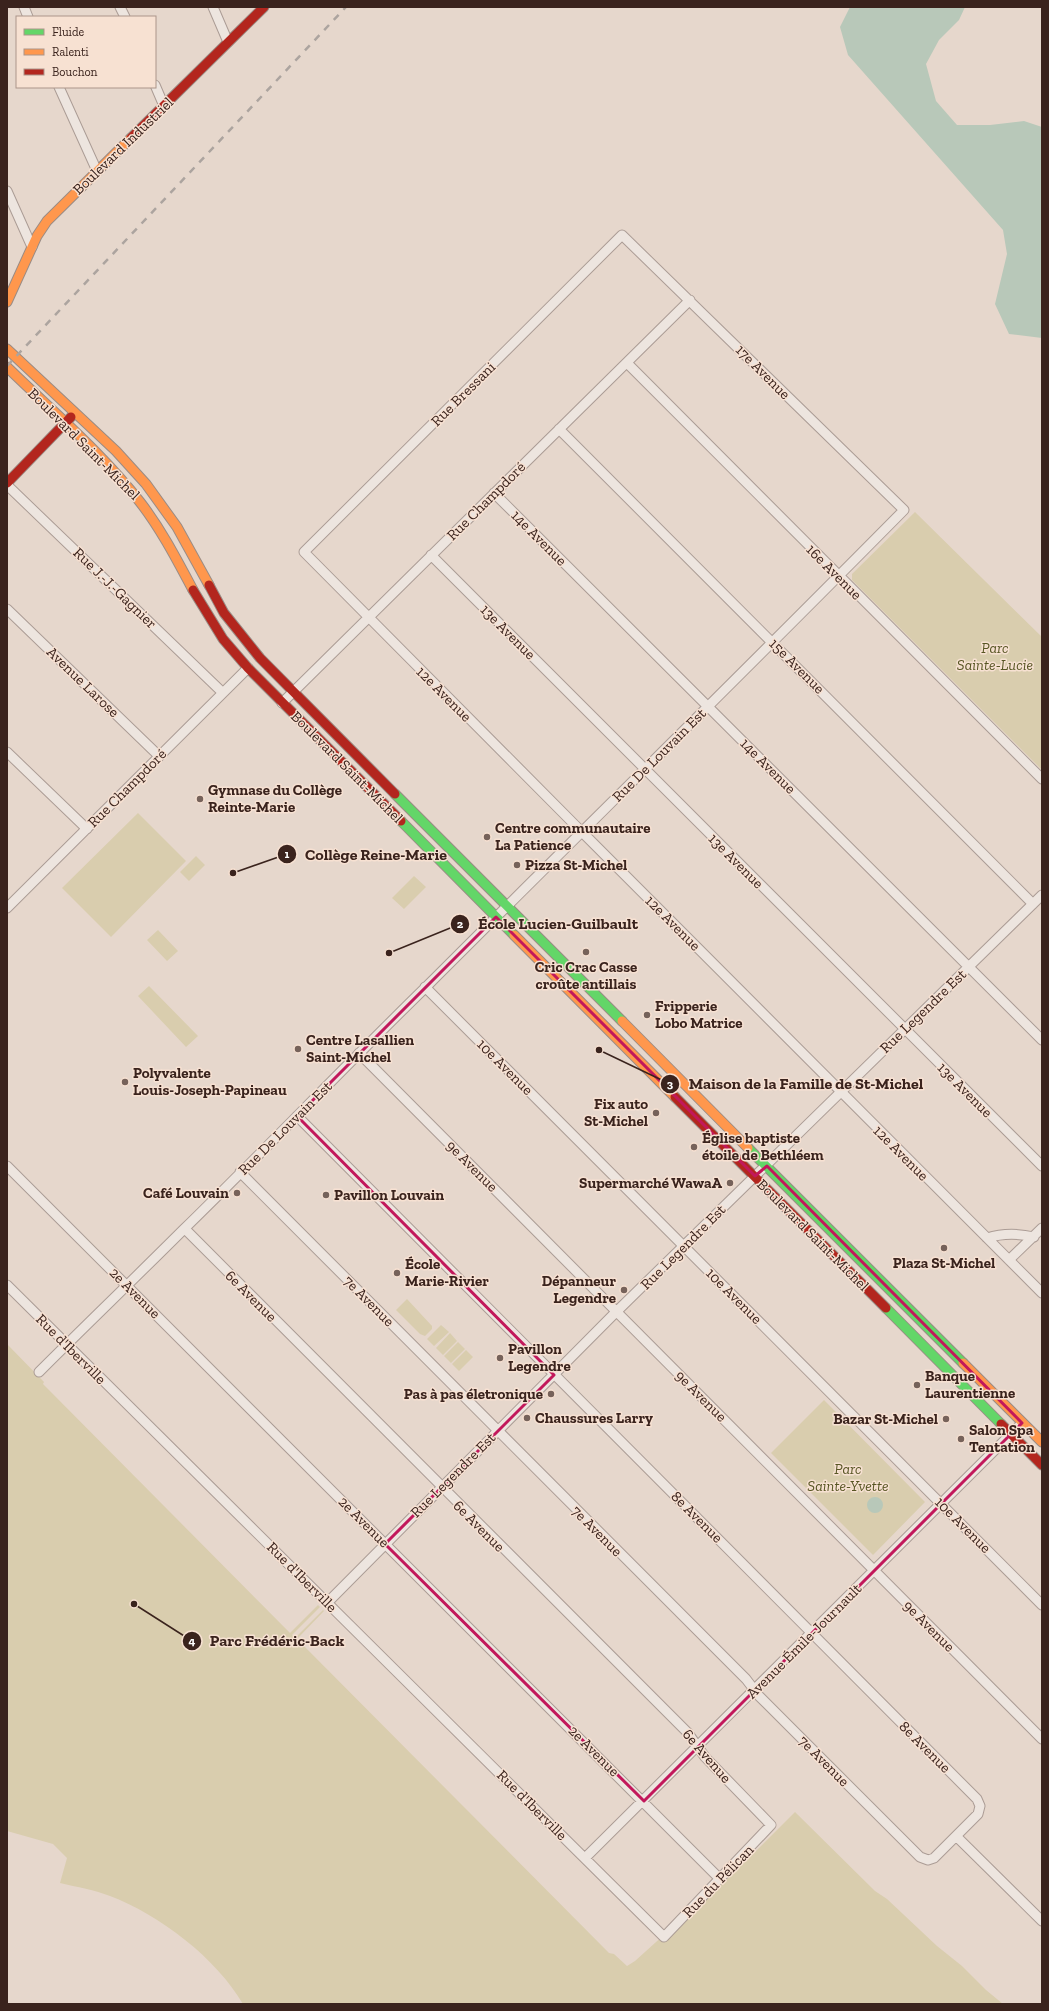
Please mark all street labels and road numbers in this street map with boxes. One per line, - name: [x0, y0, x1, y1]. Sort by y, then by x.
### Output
- street label: Boulevard Industriel: [69, 93, 177, 199]
- street label: 17e Avenue: [732, 341, 794, 403]
- street label: Rue Bressani: [427, 358, 499, 430]
- street label: Boulevard Saint-Michel: [24, 384, 144, 504]
- street label: Rue Champdoré: [443, 458, 529, 544]
- street label: 14e Avenue: [507, 506, 571, 570]
- street label: 16e Avenue: [802, 540, 866, 604]
- street label: Rue J.-J.-Gagnier: [69, 544, 161, 632]
- street label: 13e Avenue: [477, 601, 539, 663]
- street label: 15e Avenue: [766, 635, 828, 697]
- street label: Avenue Larose: [43, 643, 123, 721]
- street label: 12e Avenue: [413, 663, 475, 725]
- street label: Rue De Louvain Est: [608, 704, 710, 806]
- street label: Boulevard Saint-Michel: [287, 707, 407, 827]
- street label: 14e Avenue: [736, 734, 800, 798]
- street label: Rue Champdoré: [84, 745, 170, 831]
- street label: 13e Avenue: [705, 830, 767, 892]
- street label: 12e Avenue: [642, 892, 704, 954]
- street label: Rue Legendre Est: [876, 965, 970, 1057]
- street label: 10e Avenue: [473, 1035, 537, 1099]
- street label: 13e Avenue: [934, 1059, 996, 1121]
- street label: Rue De Louvain Est: [234, 1077, 336, 1179]
- street label: 12e Avenue: [870, 1122, 932, 1184]
- street label: 9e Avenue: [442, 1136, 502, 1196]
- street label: Boulevard Saint-Michel: [753, 1175, 873, 1295]
- street label: Rue Legendre Est: [637, 1200, 730, 1293]
- street label: 2e Avenue: [106, 1264, 164, 1322]
- street label: 10e Avenue: [702, 1264, 766, 1328]
- street label: 6e Avenue: [221, 1266, 281, 1326]
- street label: 7e Avenue: [340, 1272, 398, 1330]
- street label: Rue d'Iberville: [32, 1310, 110, 1388]
- street label: 9e Avenue: [671, 1366, 731, 1426]
- street label: Rue Legendre Est: [407, 1428, 500, 1521]
- street label: 8e Avenue: [667, 1487, 727, 1547]
- street label: 2e Avenue: [335, 1493, 393, 1551]
- street label: 10e Avenue: [931, 1493, 995, 1557]
- street label: 6e Avenue: [449, 1496, 509, 1556]
- street label: 7e Avenue: [568, 1502, 626, 1560]
- street label: Rue d'Iberville: [263, 1538, 341, 1616]
- street label: Avenue Émile-Journault: [743, 1579, 866, 1702]
- street label: 9e Avenue: [899, 1596, 959, 1656]
- street label: 8e Avenue: [895, 1717, 955, 1777]
- street label: 2e Avenue: [565, 1722, 623, 1780]
- street label: 6e Avenue: [679, 1725, 735, 1787]
- street label: 7e Avenue: [795, 1732, 853, 1790]
- street label: Rue d'Iberville: [493, 1766, 571, 1844]
- street label: Rue du Pélican: [679, 1840, 758, 1921]

